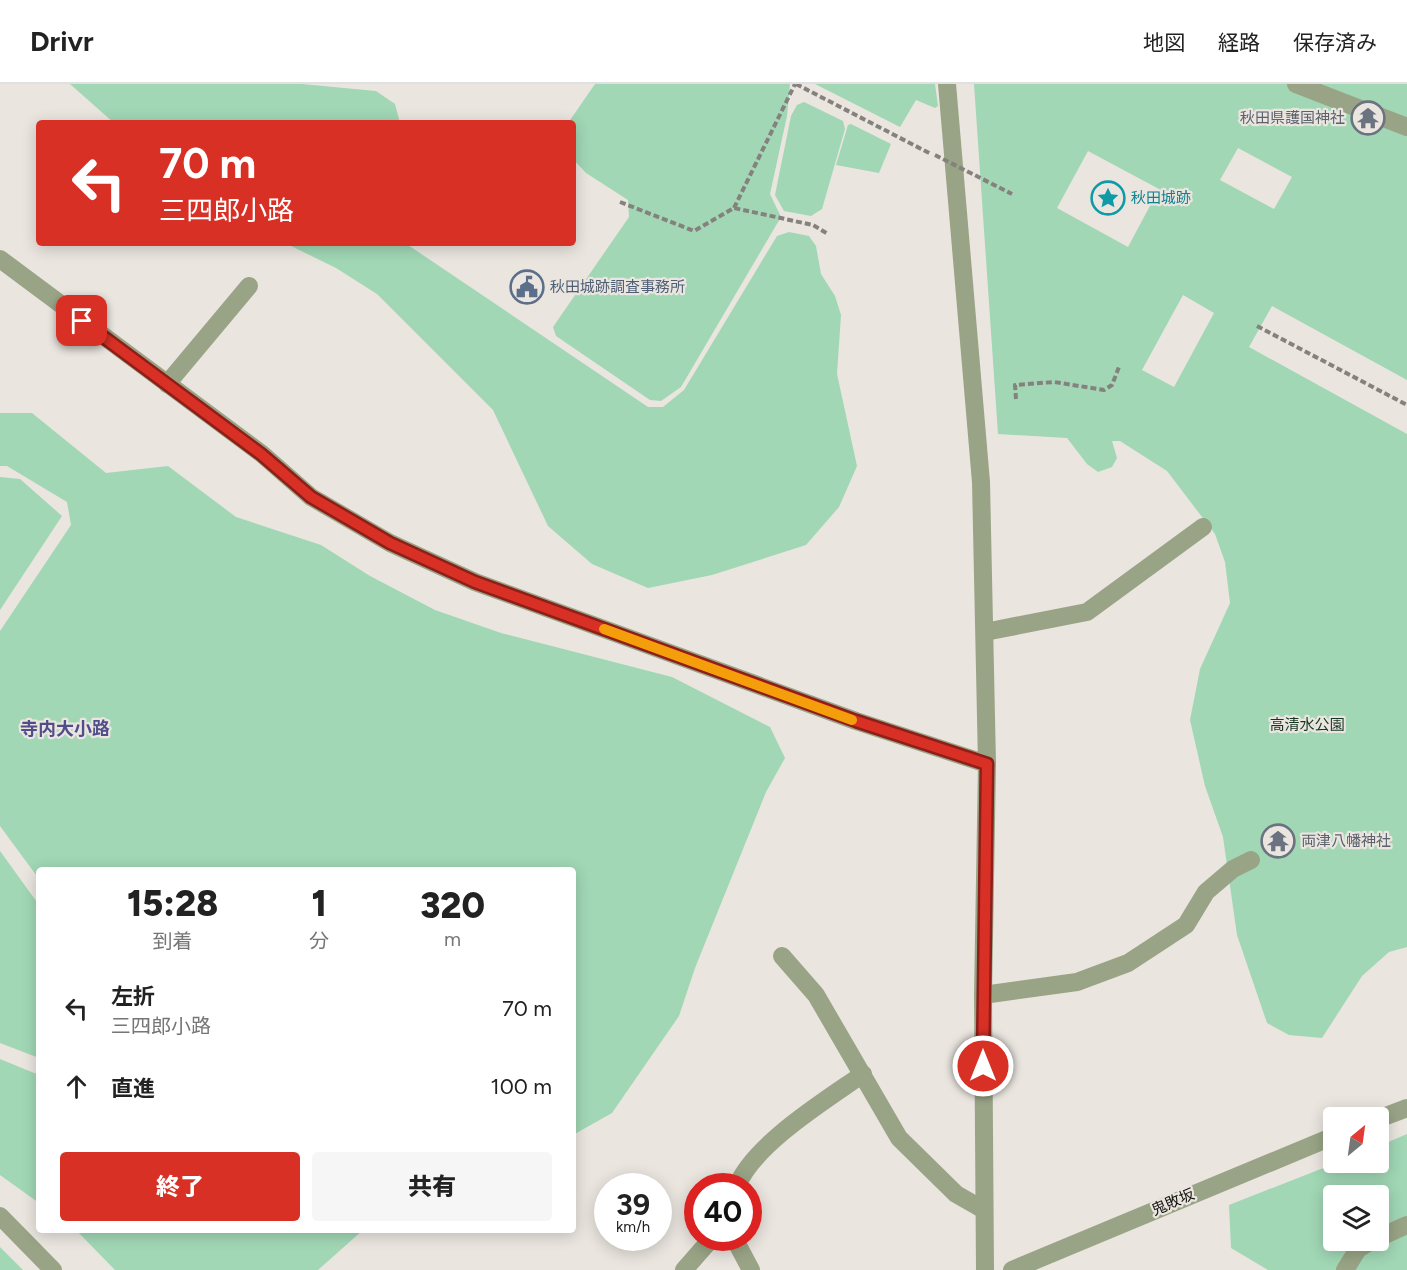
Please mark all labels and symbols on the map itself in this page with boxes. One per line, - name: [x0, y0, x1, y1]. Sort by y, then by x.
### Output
- temple icon: 秋田県護国神社: [1350, 100, 1386, 136]
- place label: 秋田県護国神社: [1240, 109, 1345, 127]
- place icon: 秋田城跡: [1090, 180, 1126, 216]
- place label: 秋田城跡: [1131, 189, 1191, 207]
- public building icon: 秋田城跡調査事務所: [509, 269, 545, 305]
- place label: 秋田城跡調査事務所: [550, 278, 685, 296]
- pin: [56, 295, 107, 346]
- park label: 高清水公園: [1269, 716, 1345, 734]
- district label: 寺内大小路: [20, 718, 110, 740]
- temple icon: 両津八幡神社: [1260, 823, 1296, 859]
- place label: 両津八幡神社: [1301, 832, 1391, 850]
- position arrow: [951, 1034, 1015, 1098]
- north arrow: [1323, 1107, 1389, 1173]
- speed limit sign: 40: [684, 1173, 762, 1251]
- street label: 鬼敗坂: [1149, 1185, 1197, 1219]

